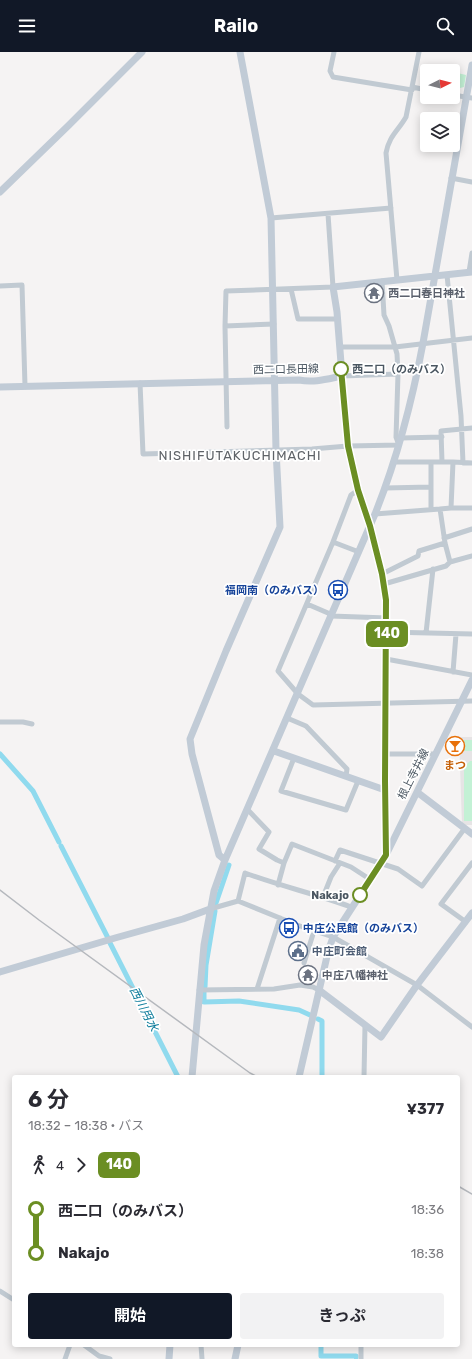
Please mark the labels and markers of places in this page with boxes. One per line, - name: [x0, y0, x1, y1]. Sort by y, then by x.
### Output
- temple icon: 西二口春日神社: [363, 282, 385, 304]
- place label: 西二口春日神社: [388, 287, 465, 300]
- marker: 西二口（のみバス）: [333, 361, 349, 377]
- place label: 西二口（のみバス）: [352, 363, 451, 376]
- bus stop icon: 福岡南（のみバス）: [327, 579, 349, 601]
- place label: 福岡南（のみバス）: [225, 584, 324, 597]
- bar icon: まつ: [444, 735, 466, 757]
- place label: まつ: [444, 759, 466, 772]
- marker: Nakajo: [352, 887, 368, 903]
- place label: Nakajo: [311, 889, 349, 902]
- bus stop icon: 中庄公民館（のみバス）: [278, 917, 300, 939]
- place label: 中庄公民館（のみバス）: [303, 922, 424, 935]
- public building icon: 中庄町会館: [287, 940, 309, 962]
- place label: 中庄町会館: [312, 945, 367, 958]
- temple icon: 中庄八幡神社: [297, 964, 319, 986]
- place label: 中庄八幡神社: [322, 969, 388, 982]

